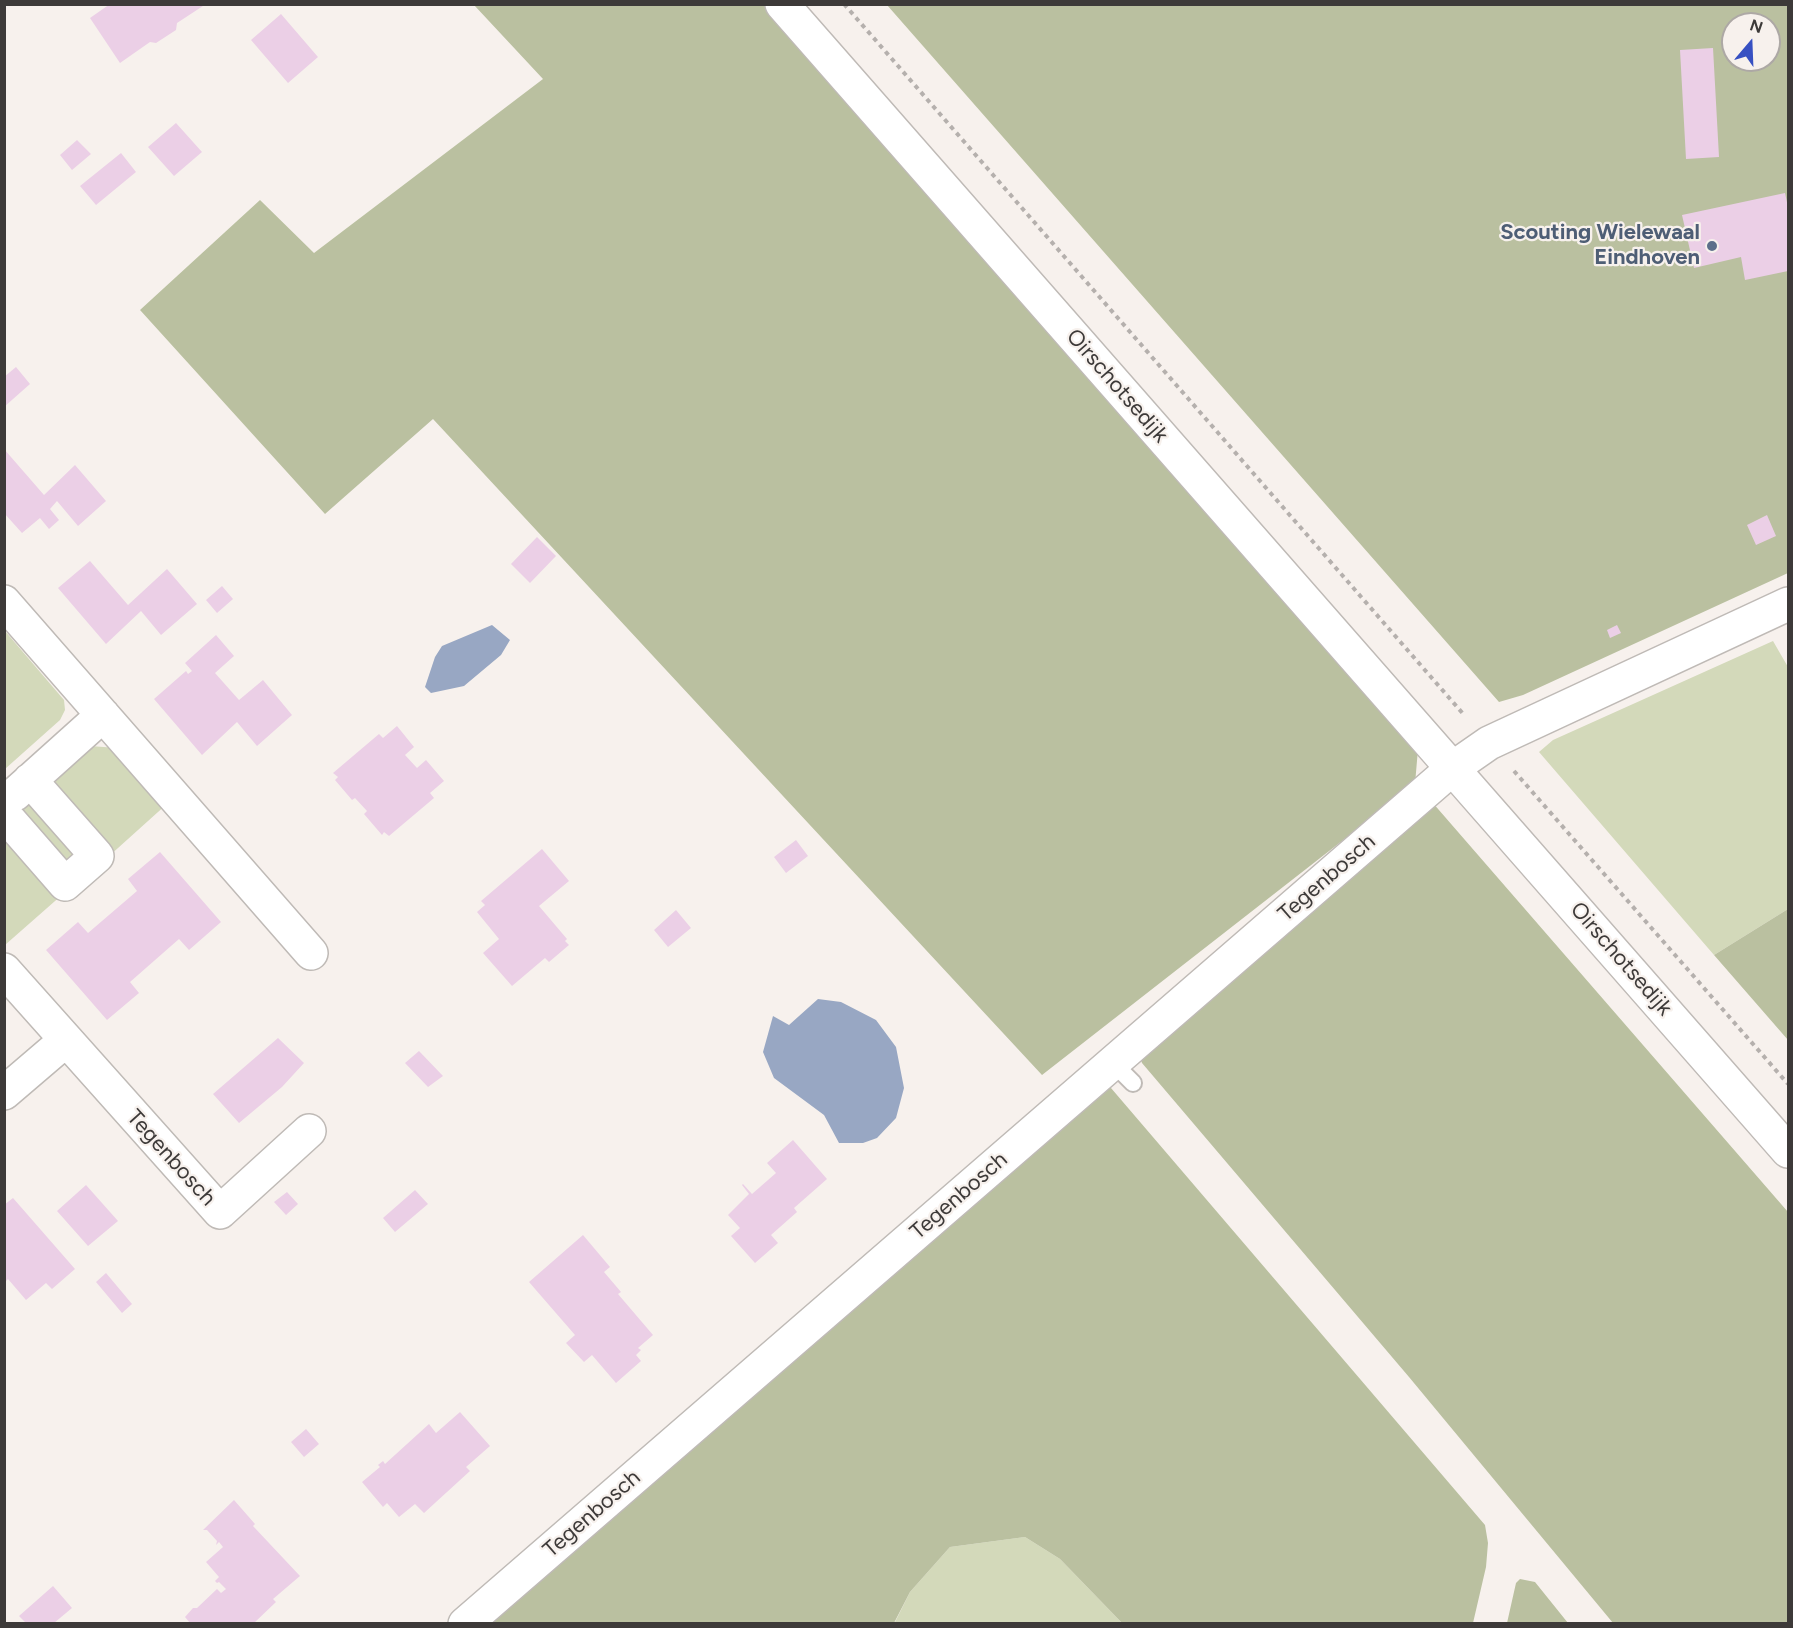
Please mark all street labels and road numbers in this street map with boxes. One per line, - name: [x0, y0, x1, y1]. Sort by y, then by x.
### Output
- street label: Oirschotsedijk: [1060, 324, 1174, 448]
- street label: Tegenbosch: [1273, 829, 1381, 927]
- street label: Oirschotsedijk: [1564, 897, 1678, 1021]
- street label: Tegenbosch: [121, 1105, 221, 1211]
- street label: Tegenbosch: [905, 1147, 1013, 1245]
- street label: Tegenbosch: [538, 1465, 646, 1563]

